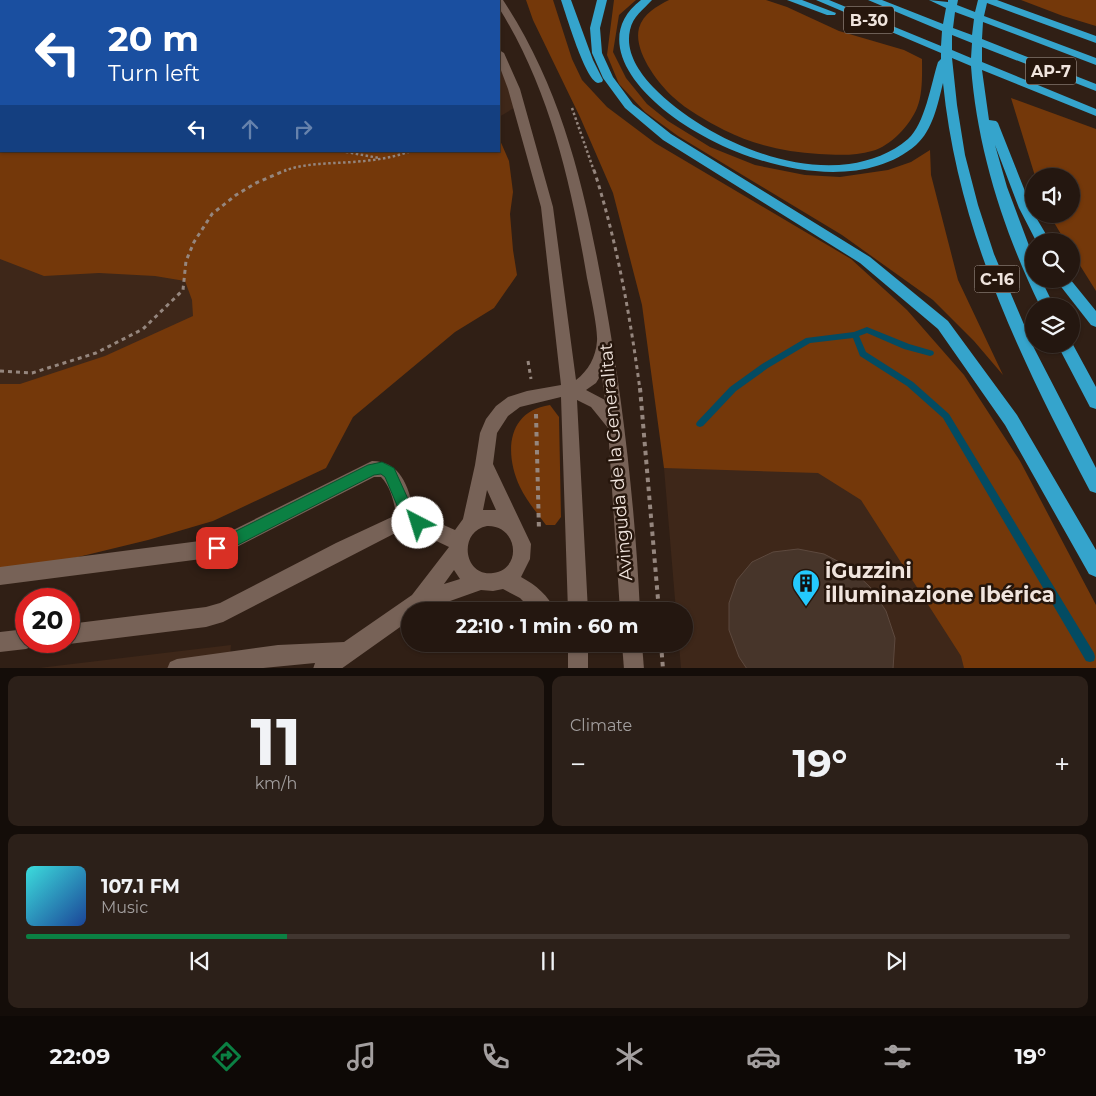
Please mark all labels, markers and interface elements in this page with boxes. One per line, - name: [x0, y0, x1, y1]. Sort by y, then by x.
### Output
- road number: B-30: [844, 6, 894, 34]
- text: 20 m: [108, 17, 199, 60]
- icon: left: [25, 20, 90, 85]
- road number: AP-7: [1026, 58, 1076, 84]
- text: Turn left: [108, 60, 200, 87]
- icon: left: [183, 115, 211, 143]
- icon: ahead: [236, 115, 264, 143]
- icon: right: [289, 115, 317, 143]
- map controls: [1025, 168, 1080, 353]
- button: sound: [1025, 168, 1080, 223]
- button: search: [1025, 233, 1080, 288]
- road number: C-16: [974, 266, 1020, 292]
- button: layers: [1025, 298, 1080, 353]
- street label: Avinguda de la Generalitat: [595, 342, 637, 582]
- position arrow: [391, 496, 443, 548]
- pin: [196, 527, 238, 569]
- icon: arrive: [203, 534, 231, 562]
- place label: iGuzzini illuminazione Ibérica: [825, 558, 1055, 607]
- building icon: iGuzzini illuminazione Ibérica: [791, 568, 821, 607]
- speed limit sign: 20: [15, 588, 80, 653]
- text: 22:10 · 1 min · 60 m: [456, 615, 638, 638]
- text: 11: [251, 702, 301, 781]
- text: Climate: [570, 716, 632, 735]
- text: 19°: [793, 740, 848, 787]
- text: −: [570, 747, 586, 781]
- text: +: [1054, 747, 1070, 781]
- text: km/h: [255, 774, 297, 793]
- text: 107.1 FM: [101, 875, 180, 898]
- text: Music: [101, 898, 148, 917]
- icon: previous: [186, 947, 214, 975]
- icon: pause: [534, 947, 562, 975]
- icon: next: [882, 947, 910, 975]
- icon: directions: [209, 1039, 244, 1074]
- icon: music: [344, 1039, 379, 1074]
- icon: phone: [478, 1039, 513, 1074]
- icon: climate: [612, 1039, 647, 1074]
- icon: car: [746, 1039, 781, 1074]
- icon: filters: [880, 1039, 915, 1074]
- text: 22:09: [50, 1043, 110, 1070]
- text: 19°: [1014, 1043, 1046, 1070]

